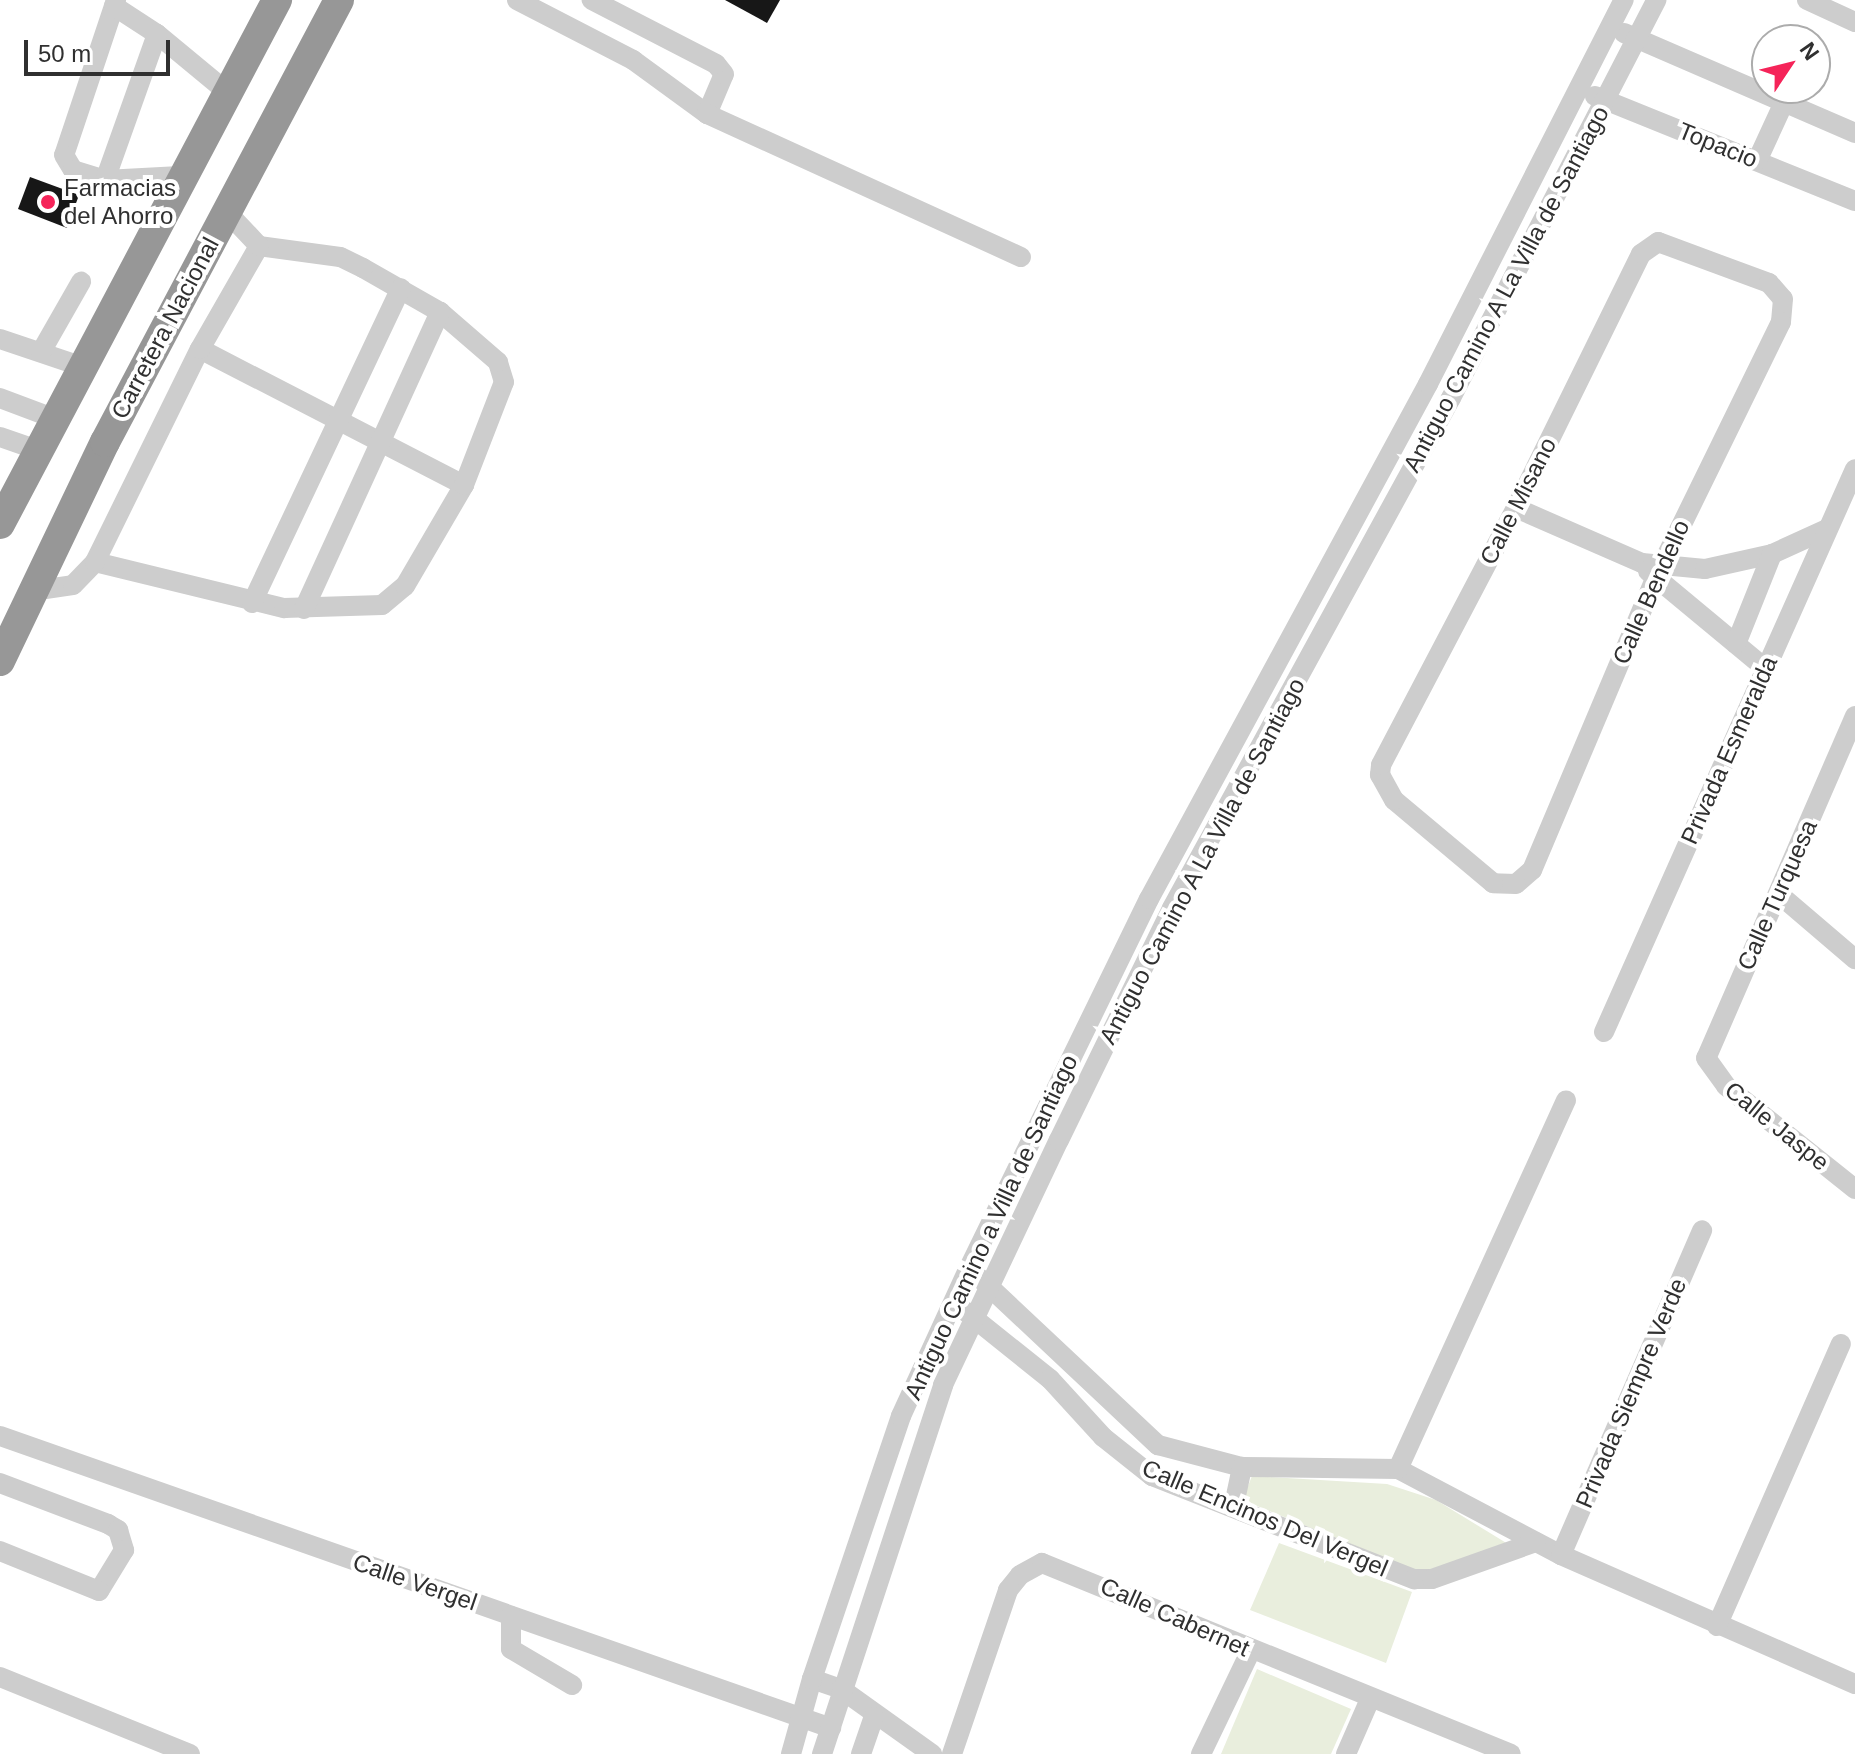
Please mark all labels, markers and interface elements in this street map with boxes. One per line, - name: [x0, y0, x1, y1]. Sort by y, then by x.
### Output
- scale bar: [28, 24, 174, 74]
- north arrow: [1751, 24, 1831, 104]
- text: N: [1795, 37, 1824, 65]
- text: 50 m: [38, 40, 91, 67]
- street label: Antiguo Camino A La Villa de Santiago: [1396, 100, 1616, 478]
- street label: Topacio: [1674, 116, 1762, 174]
- place label: Farmacias del Ahorro: [64, 174, 176, 230]
- marker: Farmacias del Ahorro: [39, 193, 57, 211]
- street label: Carretera Nacional: [105, 232, 225, 424]
- street label: Calle Misano: [1474, 433, 1562, 569]
- street label: Calle Bendello: [1606, 515, 1696, 669]
- street label: Privada Esmeralda: [1675, 652, 1783, 848]
- street label: Antiguo Camino A La Villa de Santiago: [1092, 672, 1312, 1050]
- street label: Calle Turquesa: [1731, 815, 1823, 975]
- street label: Antiguo Camino a Villa de Santiago: [898, 1050, 1084, 1404]
- street label: Calle Jaspe: [1719, 1075, 1835, 1177]
- street label: Privada Siempre Verde: [1570, 1274, 1692, 1512]
- street label: Calle Encinos Del Vergel: [1138, 1453, 1392, 1583]
- street label: Calle Vergel: [349, 1547, 481, 1617]
- street label: Calle Cabernet: [1096, 1571, 1254, 1663]

